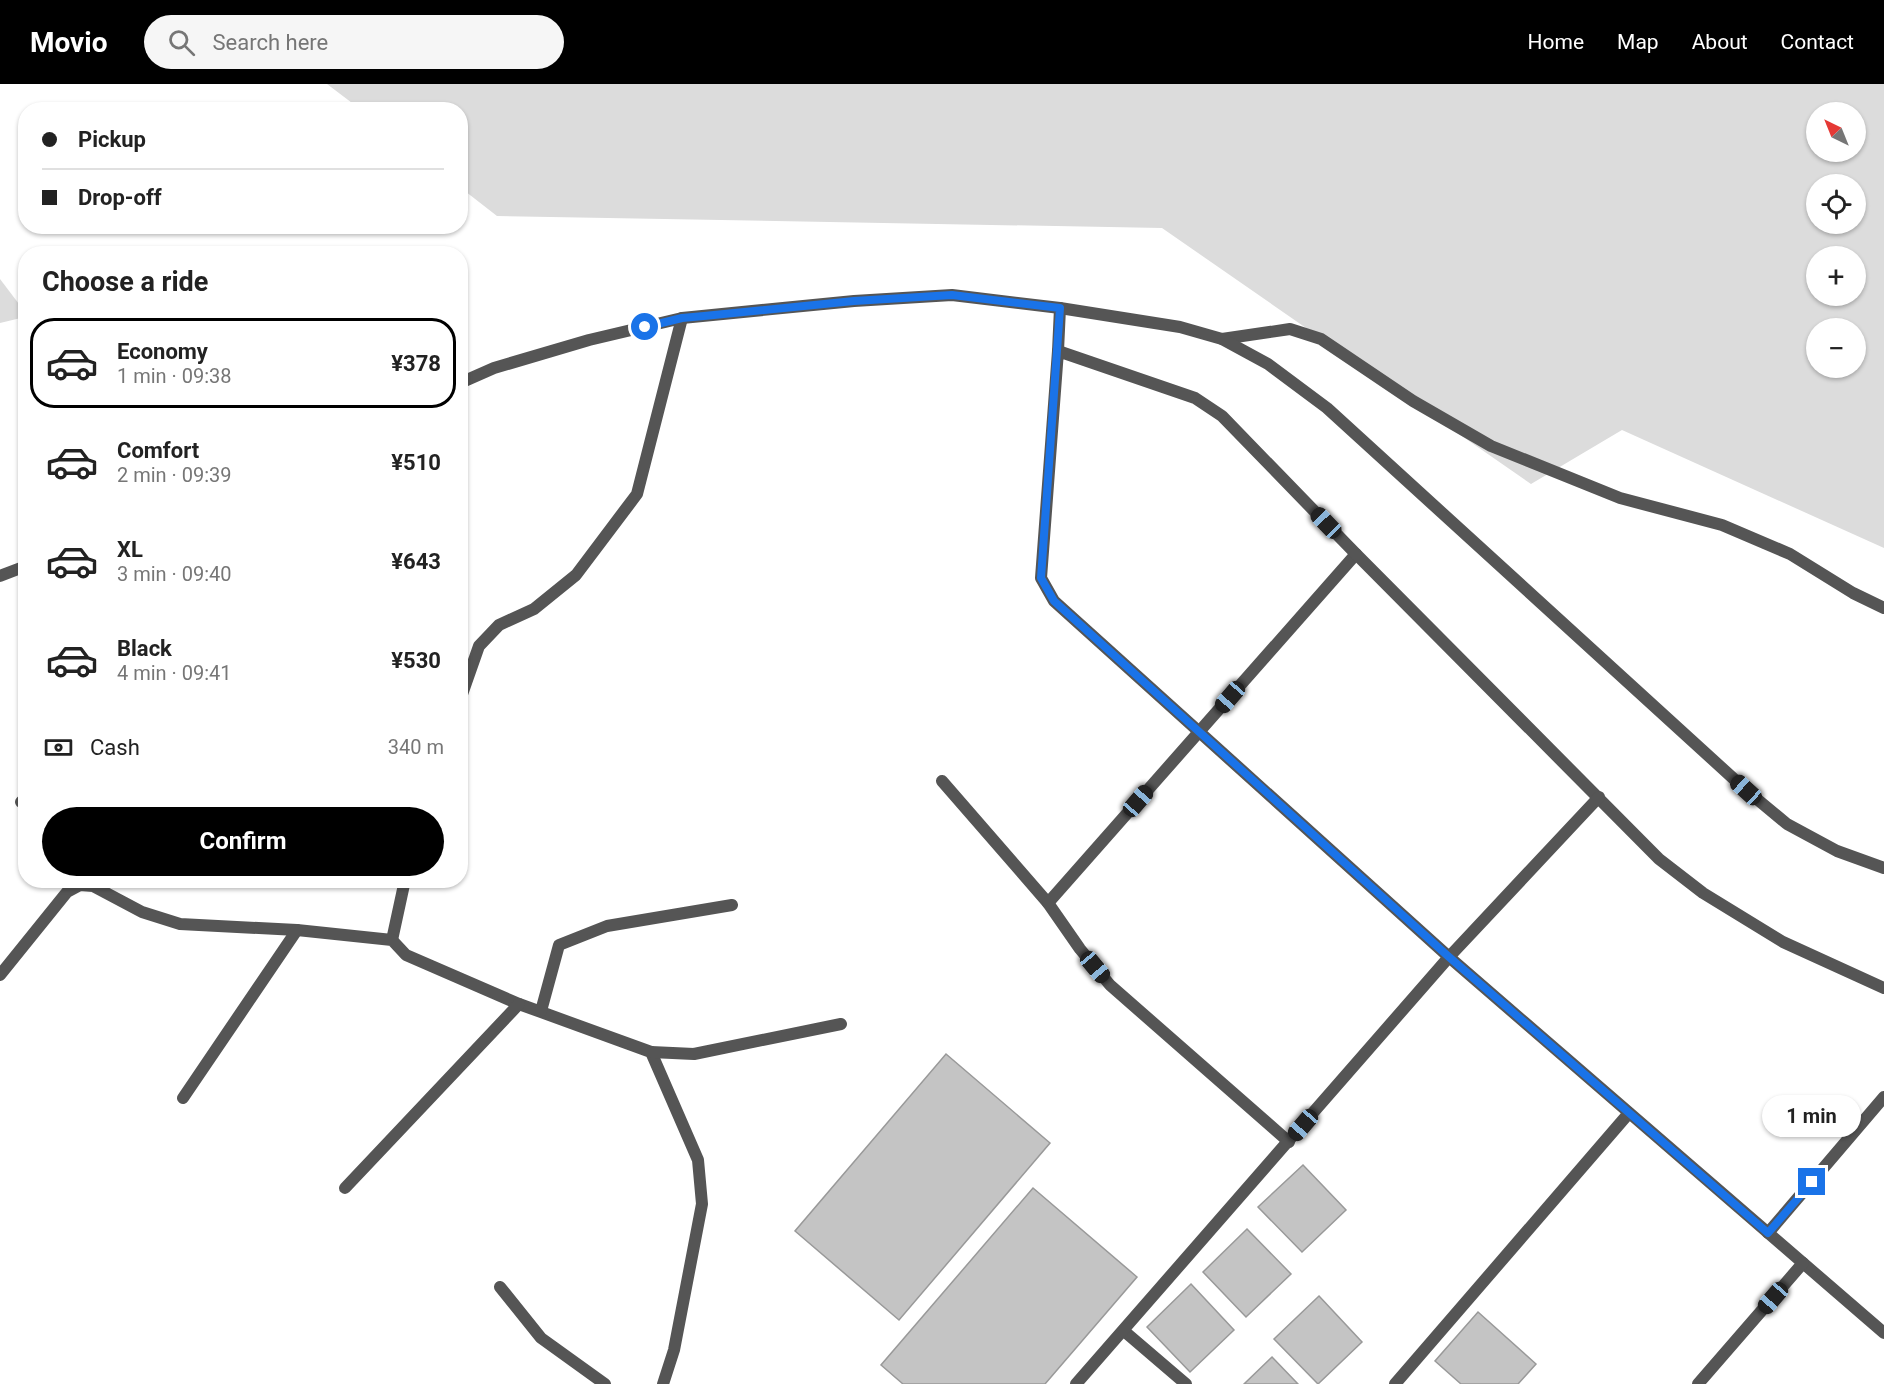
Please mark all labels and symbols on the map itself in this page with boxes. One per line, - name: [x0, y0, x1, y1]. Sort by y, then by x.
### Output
- north arrow: [1806, 102, 1866, 162]
- route start: [631, 313, 658, 340]
- car: [1307, 504, 1345, 542]
- car: [1211, 678, 1249, 716]
- car: [1727, 771, 1765, 809]
- car: [1119, 782, 1157, 820]
- car: [1077, 947, 1113, 987]
- callout: 1 min: [1762, 1095, 1862, 1137]
- car: [1284, 1106, 1322, 1144]
- route end: [1798, 1168, 1825, 1195]
- car: [1754, 1279, 1792, 1317]

